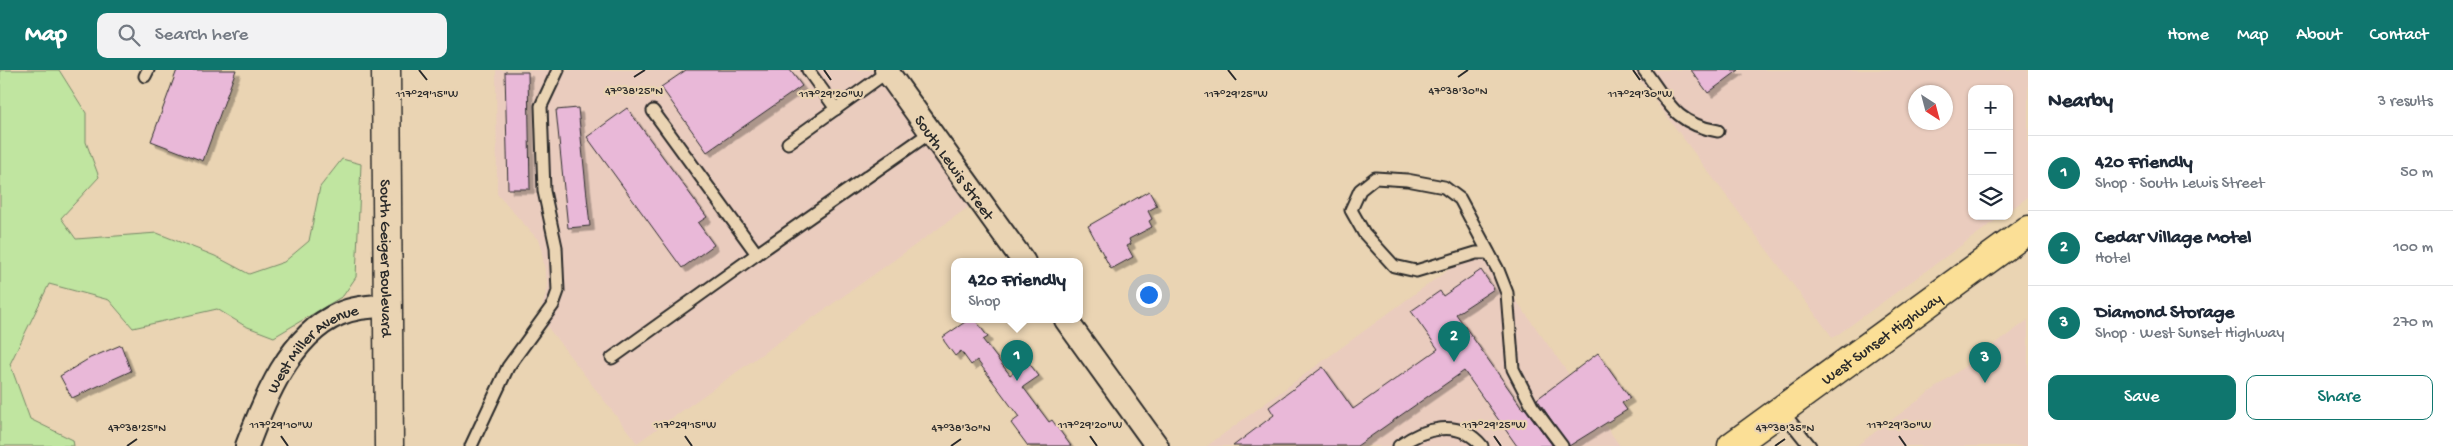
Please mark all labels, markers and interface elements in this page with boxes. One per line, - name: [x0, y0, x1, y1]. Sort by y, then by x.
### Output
- search box: [97, 13, 447, 58]
- text: Map: [25, 21, 67, 50]
- icon: search: [115, 21, 143, 49]
- text: Search here: [155, 24, 248, 47]
- text: Home: [2167, 25, 2209, 46]
- text: Map: [2237, 25, 2268, 46]
- text: About: [2296, 25, 2342, 46]
- text: Contact: [2370, 25, 2428, 46]
- text: 47°38'25"N: [605, 85, 663, 99]
- text: 47°38'30"N: [1428, 85, 1488, 99]
- north arrow: [1908, 85, 1953, 130]
- map controls: [1968, 85, 2013, 220]
- button: +: [1968, 85, 2013, 130]
- text: 117°29'15"W: [395, 88, 458, 102]
- text: 117°29'20"W: [798, 88, 863, 102]
- text: 117°29'25"W: [1203, 88, 1268, 102]
- text: 117°29'30"W: [1607, 88, 1672, 102]
- text: Nearby: [2048, 90, 2113, 115]
- text: 3 results: [2378, 93, 2433, 112]
- street label: South Lewis Street: [909, 113, 998, 226]
- button: −: [1968, 130, 2013, 175]
- text: 420 Friendly: [2095, 152, 2193, 175]
- text: 1: [2061, 164, 2067, 183]
- text: 50 m: [2400, 164, 2433, 183]
- button: layers: [1968, 175, 2013, 220]
- text: Shop · South Lewis Street: [2095, 175, 2264, 194]
- street label: South Geiger Boulevard: [374, 179, 394, 339]
- text: Cedar Village Motel: [2095, 227, 2252, 250]
- text: 2: [2060, 239, 2068, 258]
- text: 100 m: [2393, 239, 2433, 258]
- text: Hotel: [2095, 250, 2131, 269]
- popup: [951, 258, 1083, 323]
- text: 420 Friendly: [968, 270, 1066, 293]
- your location: [1136, 282, 1162, 308]
- street label: West Sunset Highway: [1819, 290, 1947, 391]
- text: Shop: [968, 293, 1000, 312]
- street label: West Miller Avenue: [264, 302, 361, 397]
- text: Diamond Storage: [2095, 302, 2234, 325]
- text: 3: [2060, 314, 2068, 333]
- text: 270 m: [2393, 314, 2433, 333]
- pin: 2: [1438, 321, 1470, 362]
- text: Shop · West Sunset Highway: [2095, 325, 2284, 344]
- pin: 1: [1001, 340, 1033, 381]
- pin: 3: [1969, 342, 2001, 383]
- button: Save: [2048, 375, 2236, 420]
- button: Share: [2246, 375, 2433, 420]
- text: 117°29'10"W: [248, 419, 313, 433]
- text: 117°29'15"W: [653, 419, 716, 433]
- text: 117°29'20"W: [1057, 419, 1122, 433]
- text: 117°29'25"W: [1461, 419, 1526, 433]
- text: 117°29'30"W: [1866, 419, 1931, 433]
- text: 47°38'25"N: [108, 422, 166, 436]
- text: 47°38'30"N: [931, 422, 991, 436]
- text: 47°38'35"N: [1756, 422, 1814, 436]

